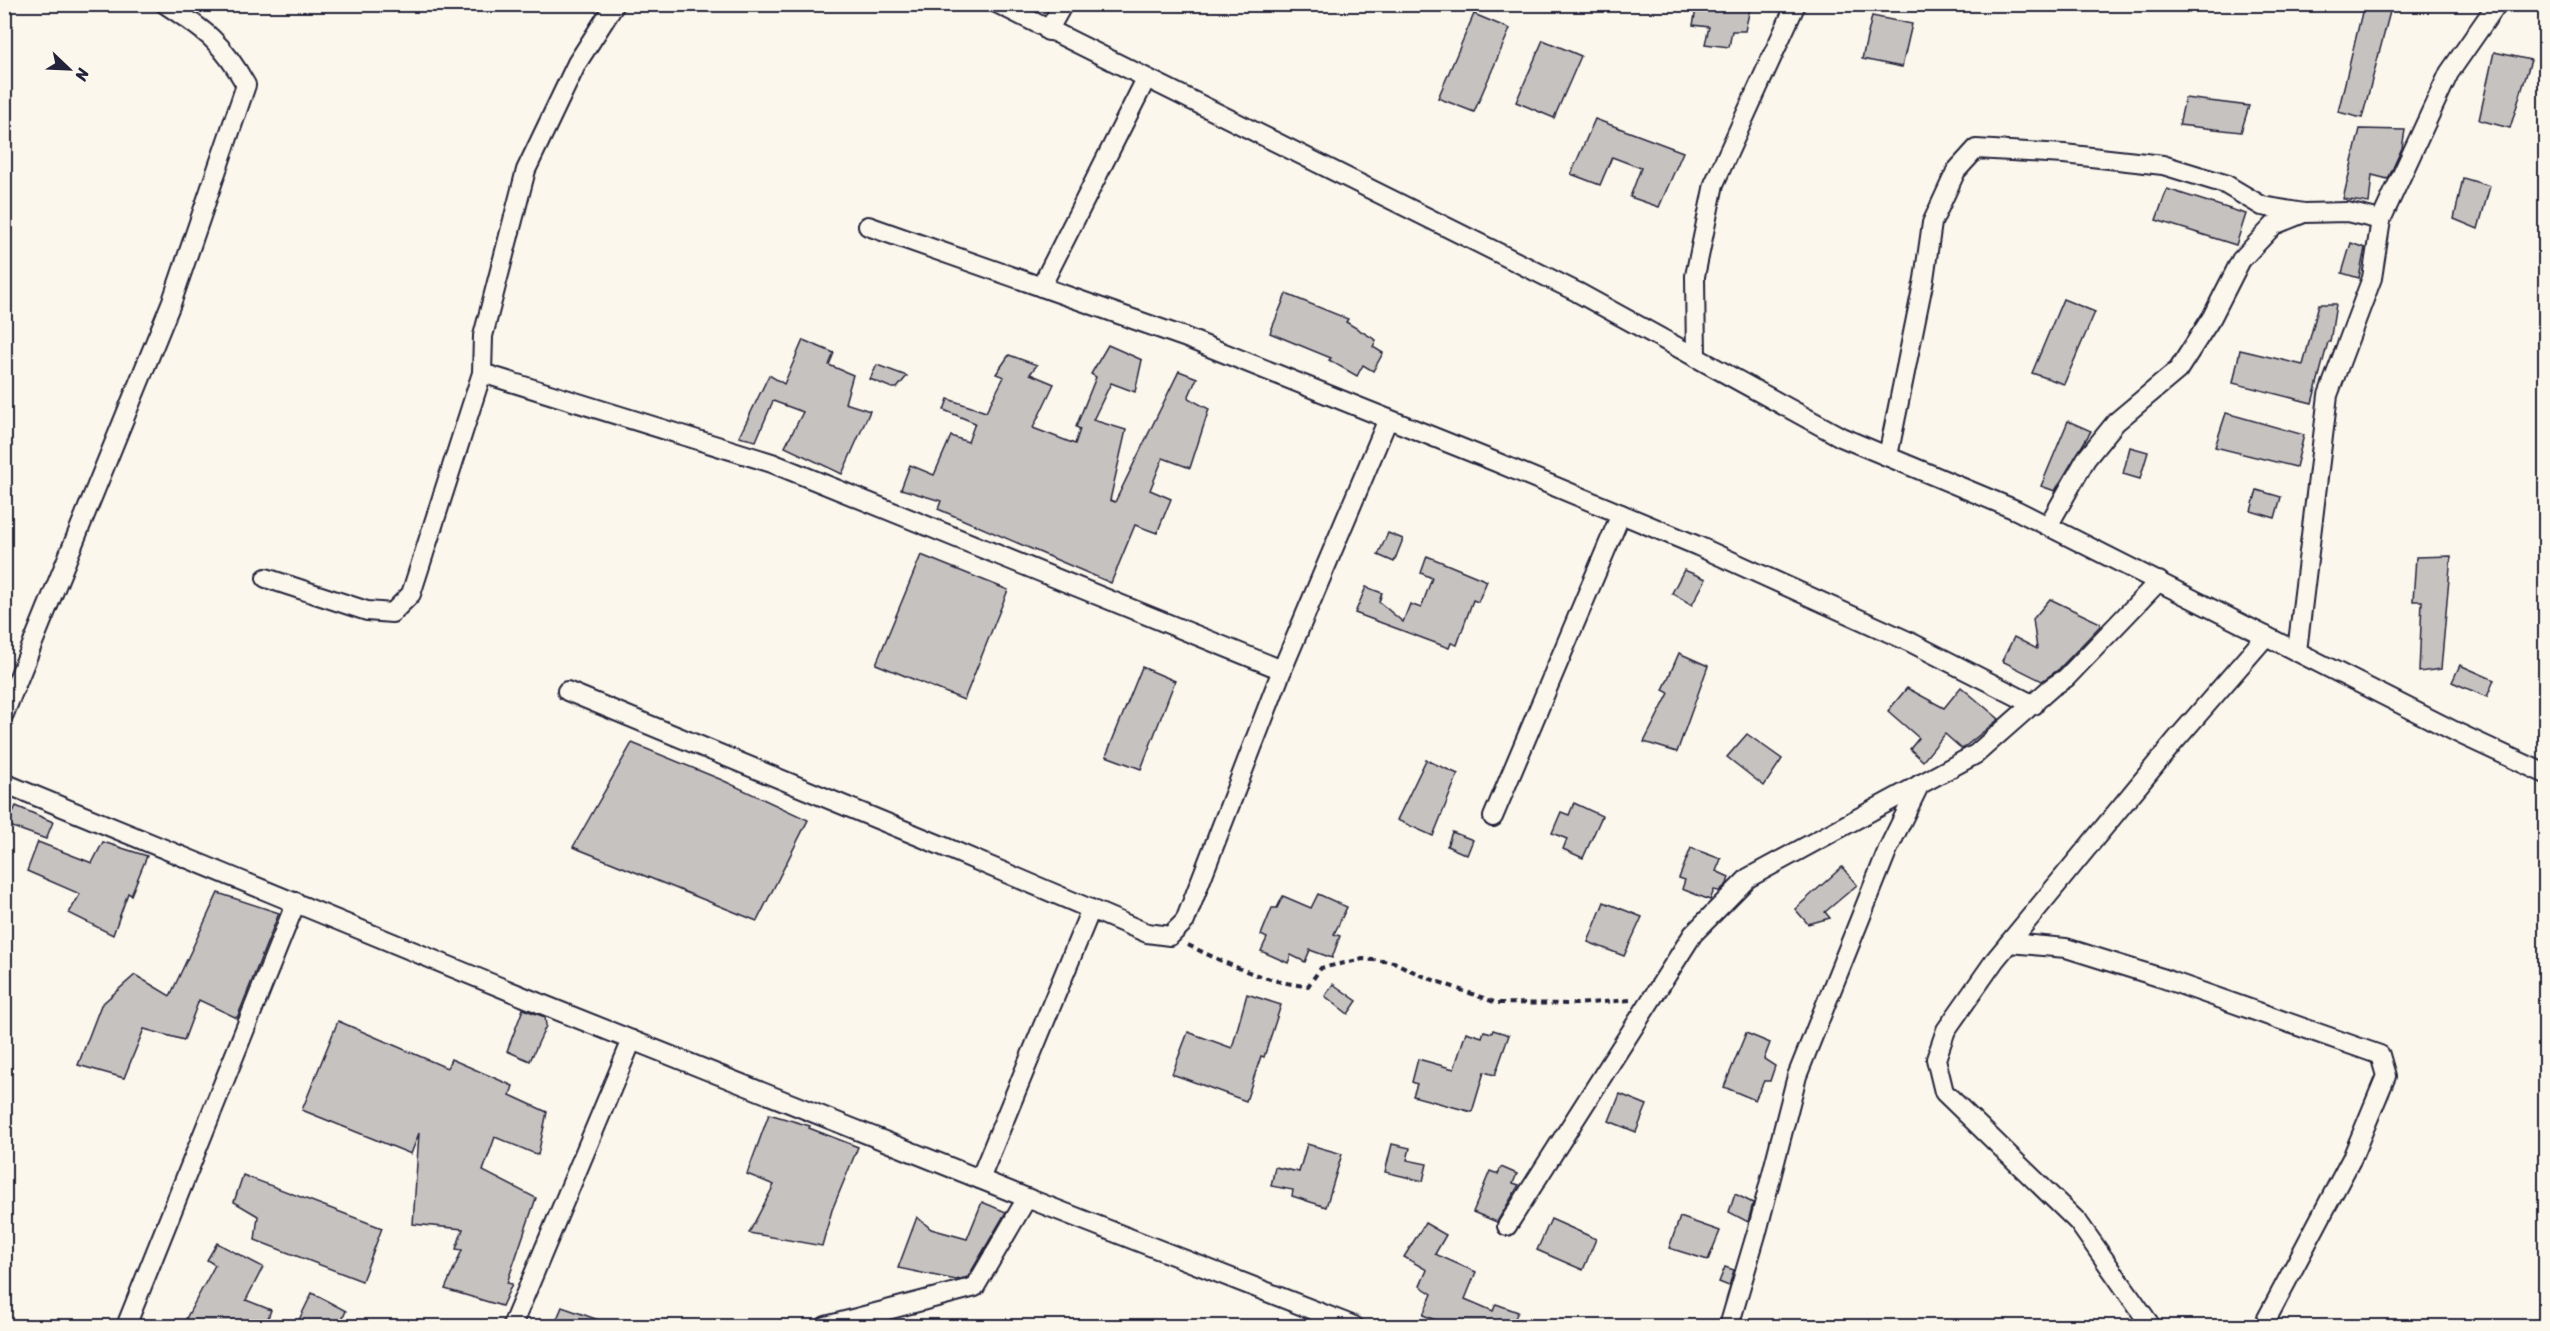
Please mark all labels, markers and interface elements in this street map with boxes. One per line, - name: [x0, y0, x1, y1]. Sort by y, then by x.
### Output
- north arrow: [39, 39, 99, 99]
- text: N: [66, 63, 98, 86]

